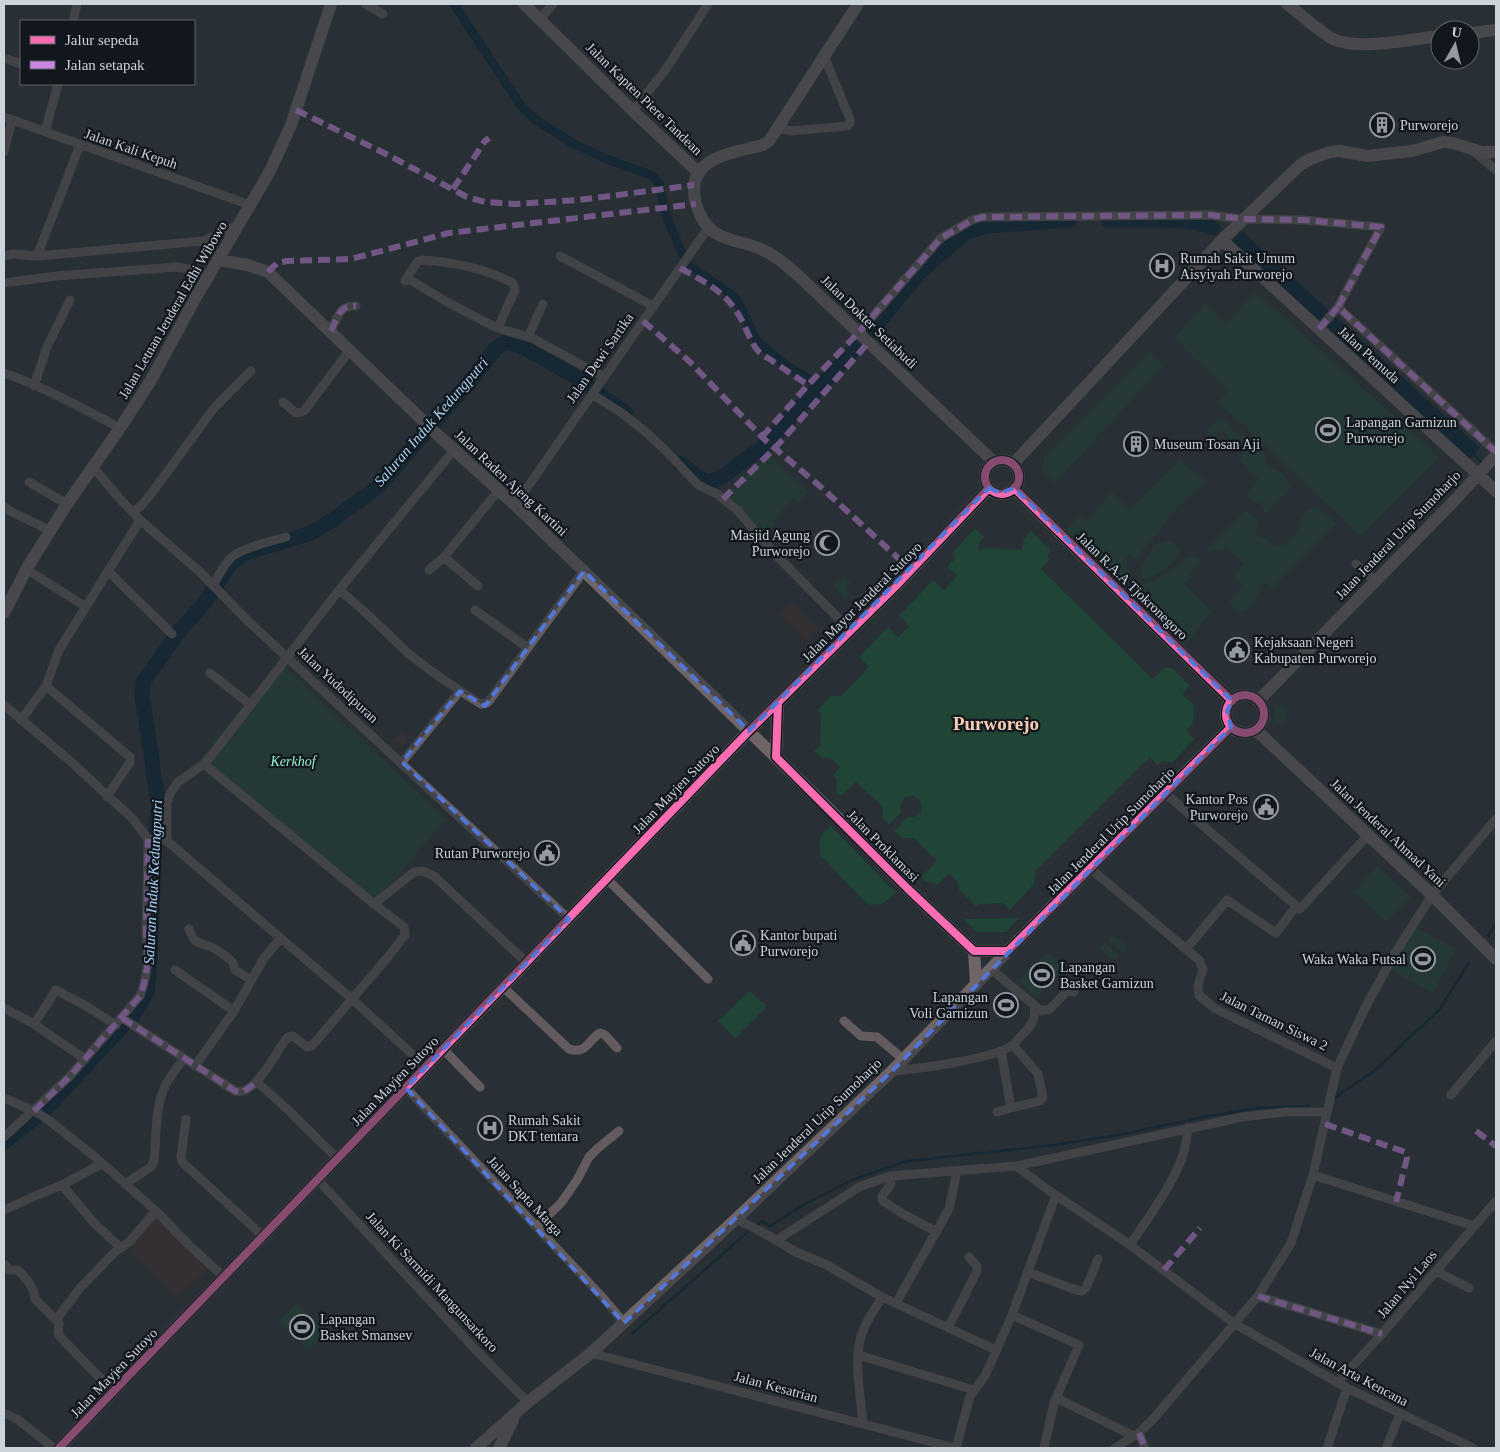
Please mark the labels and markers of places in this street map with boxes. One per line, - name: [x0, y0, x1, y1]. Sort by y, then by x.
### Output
- building icon: Purworejo: [1369, 112, 1395, 138]
- place label: Purworejo: [1400, 118, 1458, 133]
- place label: Rumah Sakit Umum Aisyiyah Purworejo: [1180, 251, 1295, 282]
- hospital icon: Rumah Sakit Umum Aisyiyah Purworejo: [1149, 253, 1175, 279]
- place label: Lapangan Garnizun Purworejo: [1346, 415, 1457, 446]
- sports icon: Lapangan Garnizun Purworejo: [1315, 417, 1341, 443]
- building icon: Museum Tosan Aji: [1123, 431, 1149, 457]
- place label: Museum Tosan Aji: [1154, 437, 1260, 452]
- place label: Masjid Agung Purworejo: [730, 528, 810, 559]
- mosque icon: Masjid Agung Purworejo: [814, 530, 840, 556]
- place label: Kejaksaan Negeri Kabupaten Purworejo: [1254, 635, 1376, 666]
- public building icon: Kejaksaan Negeri Kabupaten Purworejo: [1224, 637, 1250, 663]
- place label: Kantor Pos Purworejo: [1185, 792, 1248, 823]
- public building icon: Kantor Pos Purworejo: [1253, 794, 1279, 820]
- public building icon: Rutan Purworejo: [534, 840, 560, 866]
- place label: Rutan Purworejo: [435, 846, 530, 861]
- place label: Kantor bupati Purworejo: [760, 928, 837, 959]
- public building icon: Kantor bupati Purworejo: [730, 930, 756, 956]
- sports icon: Waka Waka Futsal: [1410, 946, 1436, 972]
- place label: Waka Waka Futsal: [1302, 952, 1406, 967]
- place label: Lapangan Basket Garnizun: [1060, 960, 1154, 991]
- sports icon: Lapangan Basket Garnizun: [1029, 962, 1055, 988]
- place label: Lapangan Voli Garnizun: [909, 990, 988, 1021]
- sports icon: Lapangan Voli Garnizun: [993, 992, 1019, 1018]
- place label: Rumah Sakit DKT tentara: [508, 1113, 581, 1144]
- hospital icon: Rumah Sakit DKT tentara: [477, 1115, 503, 1141]
- place label: Lapangan Basket Smansev: [320, 1312, 412, 1343]
- sports icon: Lapangan Basket Smansev: [289, 1314, 315, 1340]

